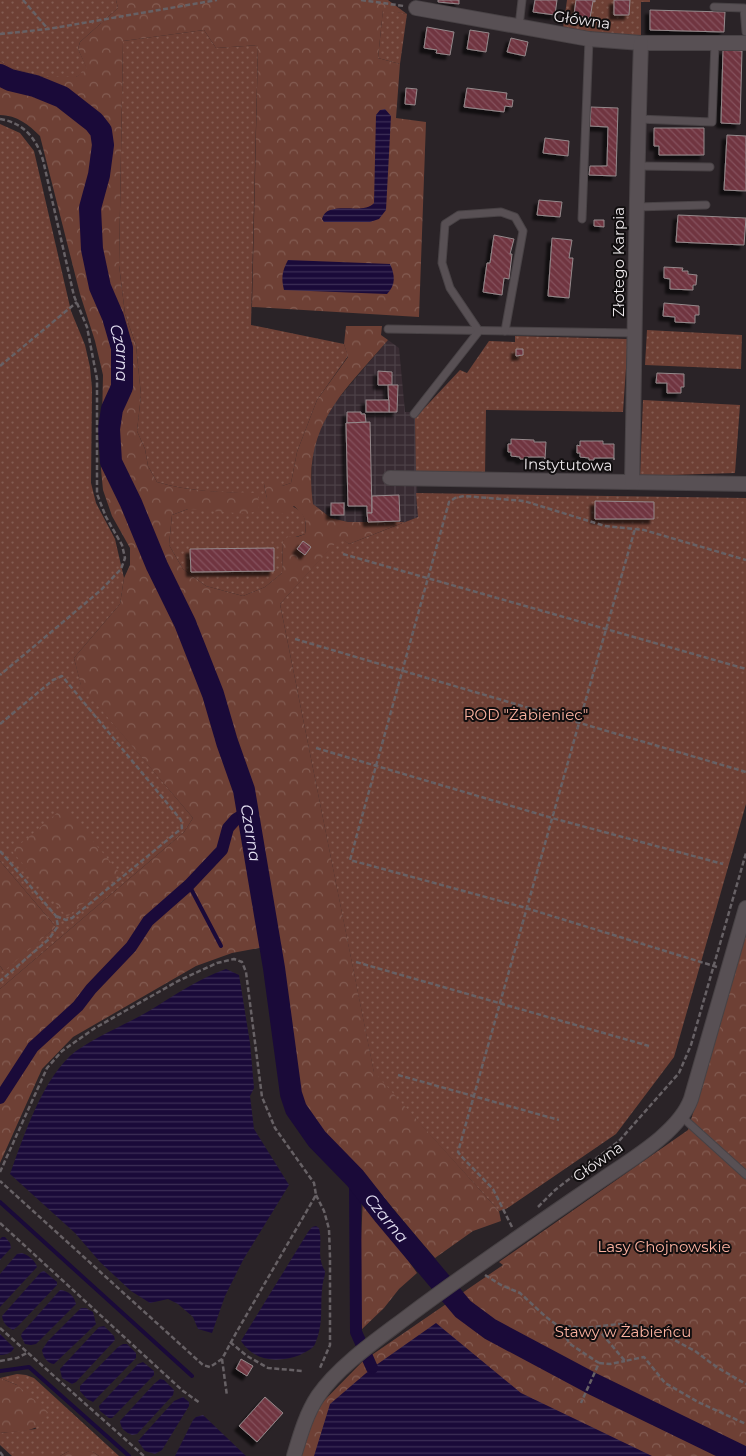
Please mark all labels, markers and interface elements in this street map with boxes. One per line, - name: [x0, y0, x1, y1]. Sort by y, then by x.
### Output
- street label: Główna: [552, 6, 612, 33]
- street label: Złotego Karpia: [609, 207, 628, 317]
- water label: Czarna: [106, 322, 131, 382]
- street label: Instytutowa: [524, 454, 613, 475]
- park label: ROD "Żabieniec": [464, 705, 588, 724]
- water label: Czarna: [237, 803, 265, 863]
- street label: Główna: [569, 1137, 627, 1186]
- water label: Czarna: [361, 1190, 412, 1247]
- park label: Lasy Chojnowskie: [597, 1237, 731, 1256]
- park label: Stawy w Żabieńcu: [555, 1322, 691, 1341]

